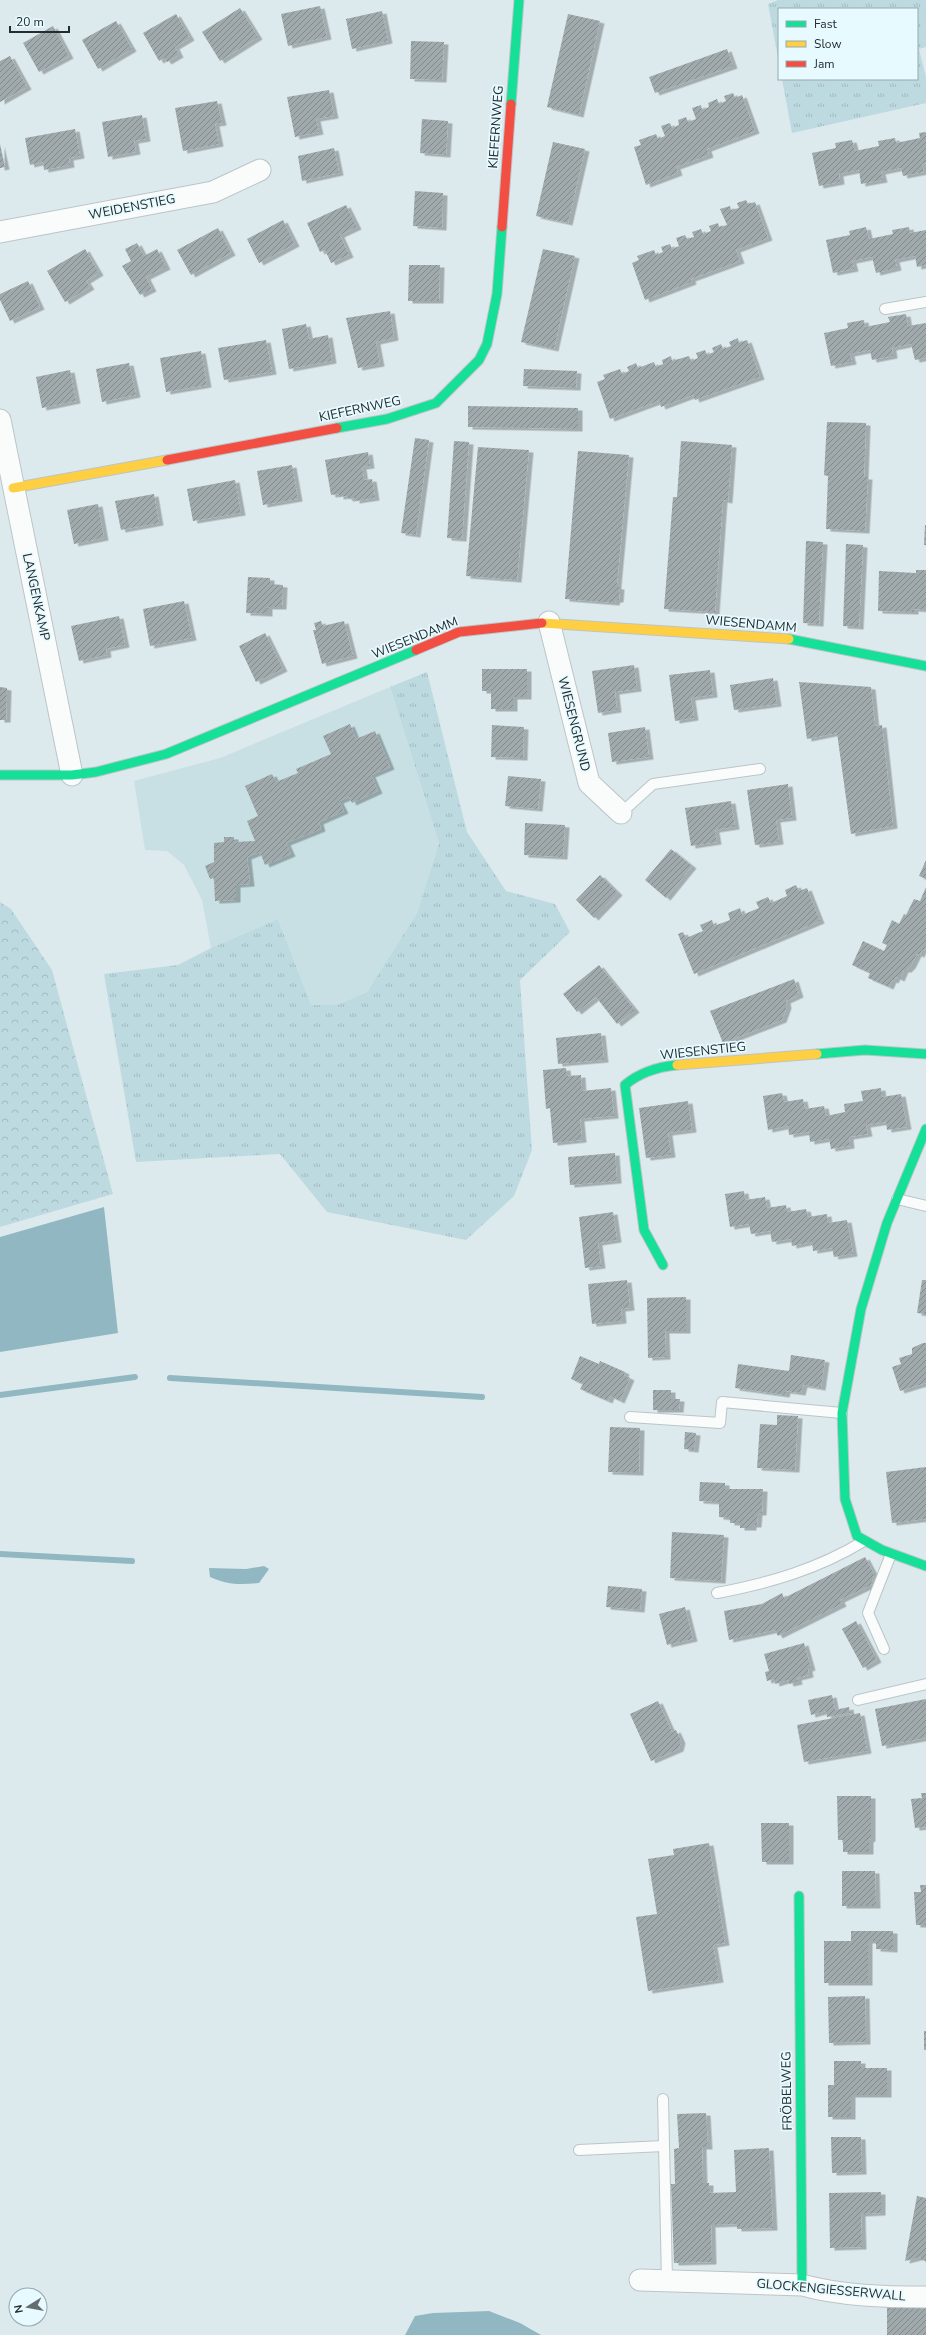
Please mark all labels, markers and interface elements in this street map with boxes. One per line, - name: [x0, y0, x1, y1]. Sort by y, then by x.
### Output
- scale bar: [10, 8, 69, 34]
- legend: [778, 8, 918, 80]
- text: 20 m: [16, 14, 44, 30]
- text: Fast: [814, 16, 837, 32]
- text: Slow: [814, 36, 842, 52]
- text: Jam: [813, 56, 835, 72]
- street label: KIEFERNWEG: [484, 85, 508, 169]
- street label: WEIDENSTIEG: [87, 190, 177, 224]
- street label: KIEFERNWEG: [317, 392, 403, 426]
- street label: LANGENKAMP: [18, 552, 54, 642]
- street label: WIESENDAMM: [705, 611, 797, 637]
- street label: WIESENDAMM: [369, 613, 461, 663]
- street label: WIESENGRUND: [554, 675, 594, 773]
- street label: WIESENSTIEG: [659, 1038, 747, 1064]
- street label: FRÖBELWEG: [776, 2051, 797, 2131]
- street label: GLOCKENGIESSERWALL: [756, 2275, 906, 2305]
- north arrow: [8, 2287, 48, 2327]
- text: N: [11, 2303, 27, 2314]

